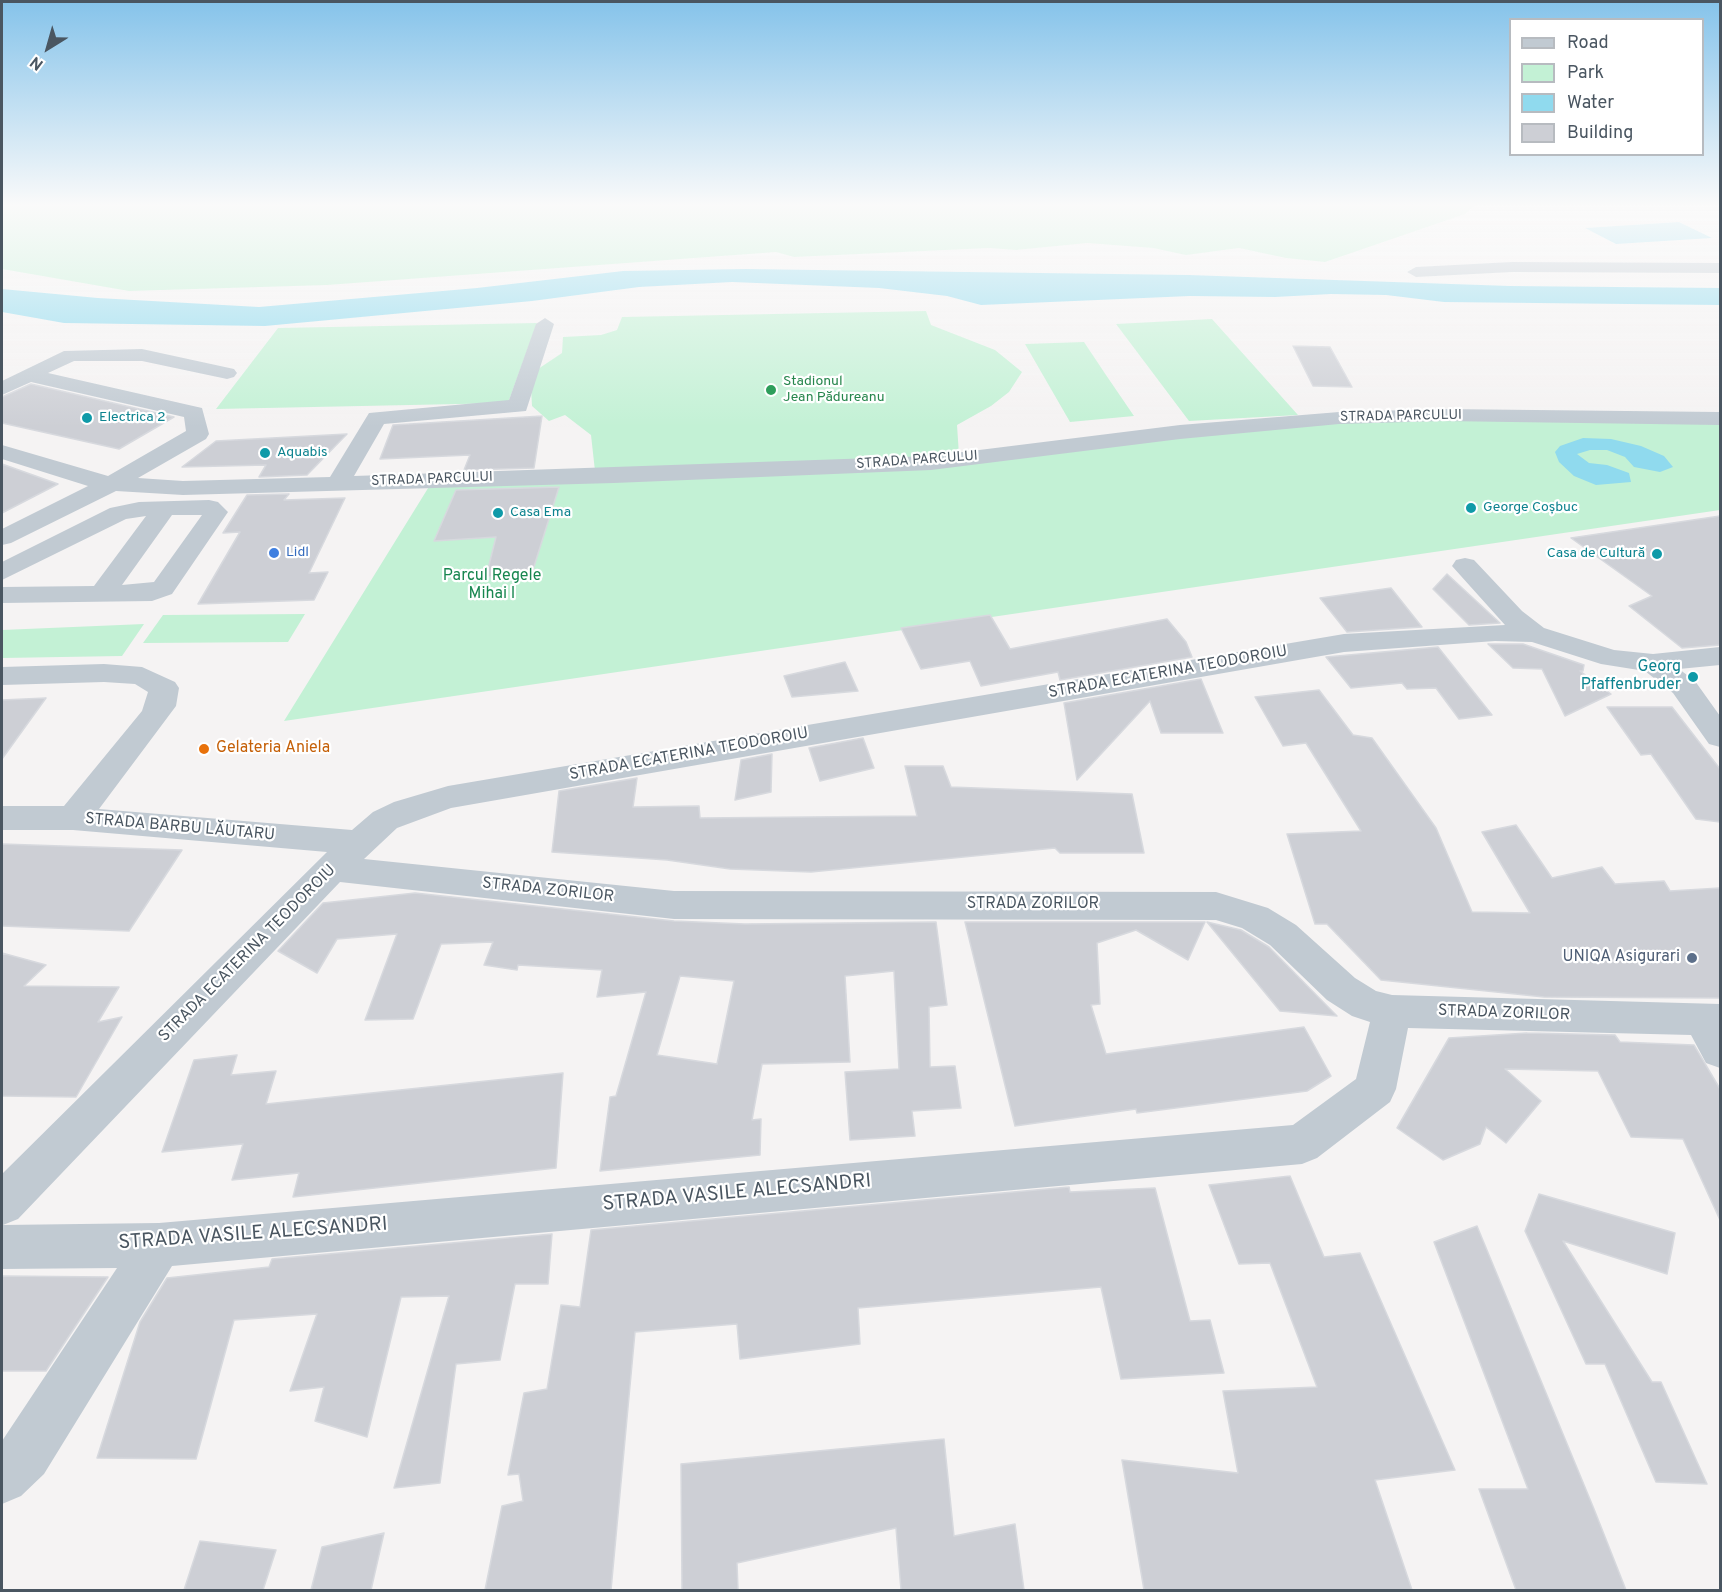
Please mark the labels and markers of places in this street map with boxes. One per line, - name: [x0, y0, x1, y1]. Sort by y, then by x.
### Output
- place label: Stadionul Jean Pădureanu: [783, 374, 885, 406]
- marker: Stadionul Jean Pădureanu: [764, 383, 778, 397]
- place label: Electrica 2: [99, 410, 165, 426]
- marker: Electrica 2: [80, 411, 94, 425]
- place label: Aquabis: [277, 445, 328, 461]
- marker: Aquabis: [258, 446, 272, 460]
- place label: George Coșbuc: [1483, 500, 1578, 516]
- marker: George Coșbuc: [1464, 501, 1478, 515]
- place label: Casa Ema: [510, 505, 571, 521]
- marker: Casa Ema: [491, 506, 505, 520]
- place label: Lidl: [286, 545, 309, 561]
- marker: Lidl: [267, 546, 281, 560]
- place label: Casa de Cultură: [1547, 546, 1645, 562]
- marker: Casa de Cultură: [1650, 547, 1664, 561]
- place label: Georg Pfaffenbruder: [1581, 658, 1681, 696]
- marker: Georg Pfaffenbruder: [1686, 670, 1700, 684]
- place label: Gelateria Aniela: [216, 739, 330, 759]
- marker: Gelateria Aniela: [197, 742, 211, 756]
- place label: UNIQA Asigurari: [1562, 948, 1680, 968]
- marker: UNIQA Asigurari: [1685, 951, 1699, 965]

